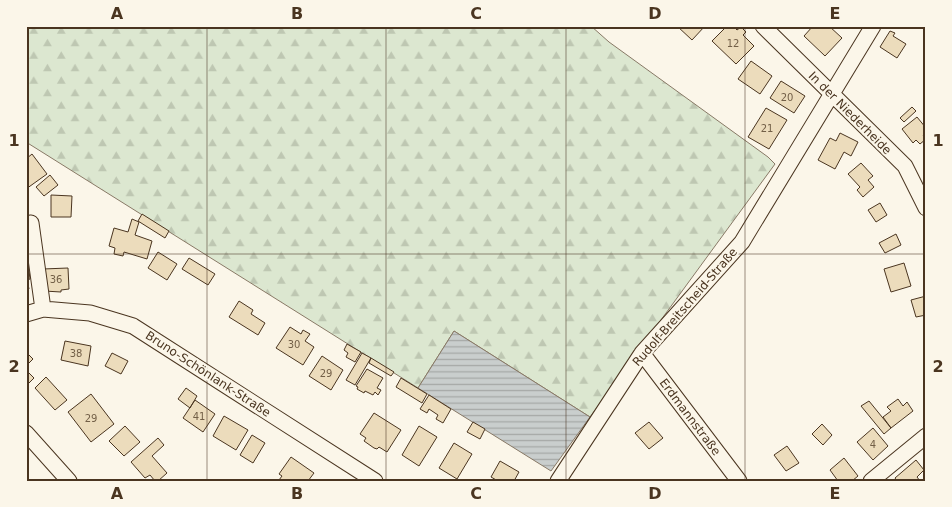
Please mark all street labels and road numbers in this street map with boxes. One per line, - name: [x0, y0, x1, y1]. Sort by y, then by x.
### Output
- street label: In der Niederheide: [806, 69, 894, 157]
- street label: Rudolf-Breitscheid-Straße: [630, 245, 740, 369]
- street label: Bruno-Schönlank-Straße: [143, 328, 273, 420]
- street label: Erdmannstraße: [657, 376, 723, 458]

